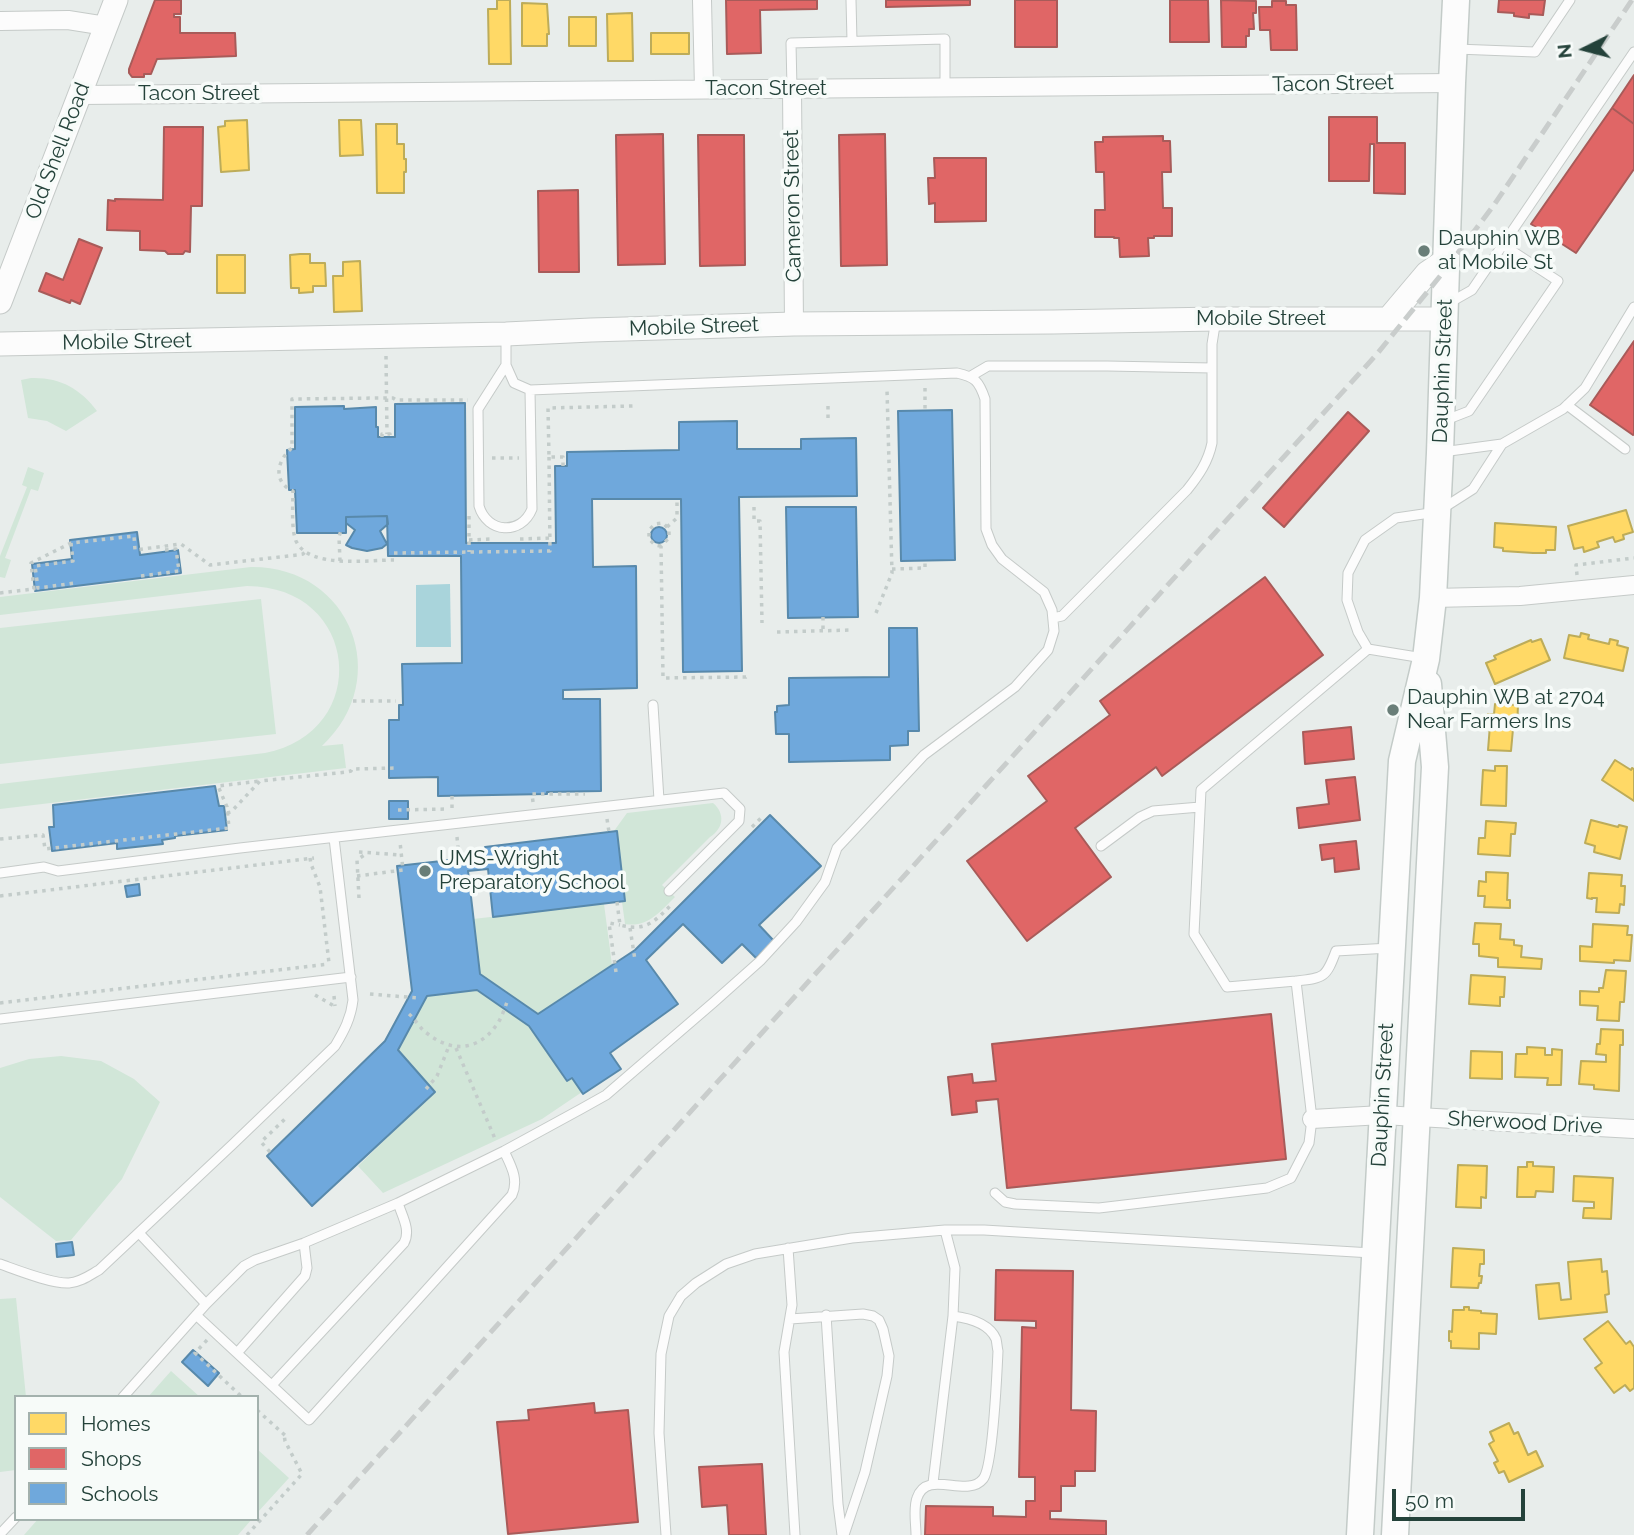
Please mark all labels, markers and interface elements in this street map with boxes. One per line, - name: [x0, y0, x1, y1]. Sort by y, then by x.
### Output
- north arrow: [1550, 14, 1620, 84]
- text: N: [1552, 43, 1576, 60]
- street label: Tacon Street: [1272, 70, 1394, 98]
- street label: Tacon Street: [705, 76, 827, 102]
- street label: Old Shell Road: [20, 79, 96, 223]
- street label: Tacon Street: [138, 81, 260, 107]
- street label: Cameron Street: [779, 129, 807, 283]
- place label: Dauphin WB at Mobile St: [1438, 226, 1560, 276]
- marker: Dauphin WB at Mobile St: [1416, 243, 1432, 259]
- street label: Dauphin Street: [1428, 298, 1458, 444]
- street label: Mobile Street: [1196, 306, 1326, 332]
- street label: Mobile Street: [629, 312, 759, 342]
- street label: Mobile Street: [62, 328, 192, 356]
- place label: Dauphin WB at 2704 Near Farmers Ins: [1407, 685, 1605, 735]
- marker: Dauphin WB at 2704 Near Farmers Ins: [1385, 702, 1401, 718]
- place label: UMS-Wright Preparatory School: [439, 846, 625, 896]
- marker: UMS-Wright Preparatory School: [417, 863, 433, 879]
- street label: Dauphin Street: [1367, 1022, 1399, 1168]
- street label: Sherwood Drive: [1447, 1106, 1603, 1140]
- legend: [14, 1395, 259, 1521]
- text: Homes: [81, 1411, 151, 1436]
- text: Shops: [81, 1446, 142, 1471]
- scale bar: [1396, 1476, 1529, 1520]
- text: Schools: [81, 1481, 158, 1506]
- text: 50 m: [1405, 1488, 1454, 1513]

